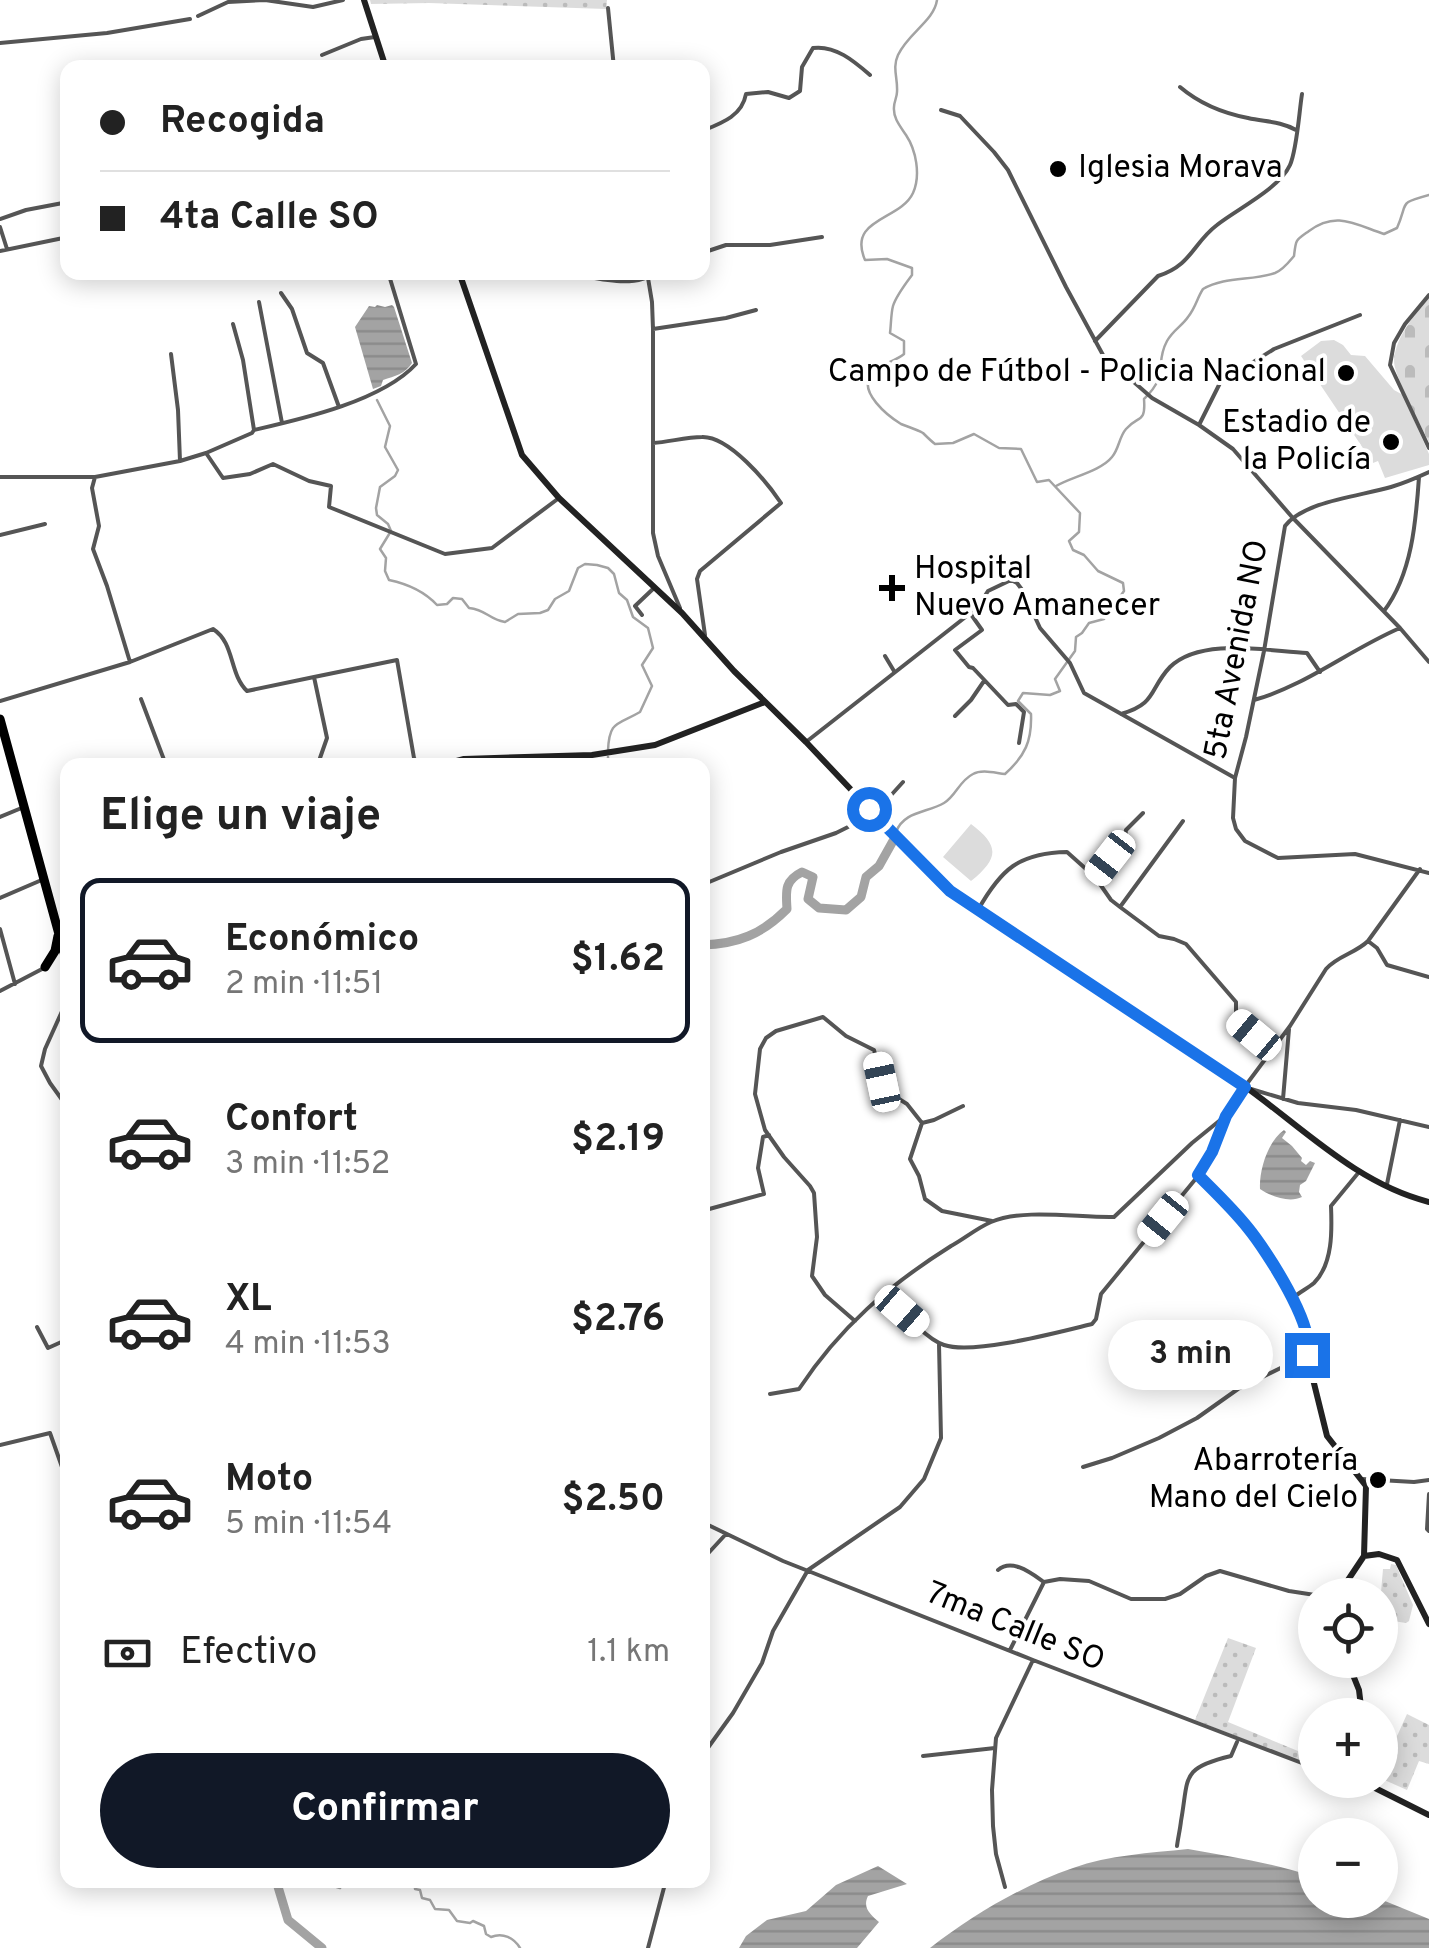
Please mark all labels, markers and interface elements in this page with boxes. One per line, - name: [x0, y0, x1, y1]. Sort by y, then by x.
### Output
- text: Recogida: [160, 98, 325, 147]
- place label: Iglesia Morava: [1078, 149, 1283, 189]
- marker: Iglesia Morava: [1047, 158, 1069, 180]
- text: 4ta Calle SO: [160, 194, 379, 243]
- place label: Campo de Fútbol - Policia Nacional: [828, 353, 1326, 393]
- marker: Campo de Fútbol - Policia Nacional: [1335, 362, 1357, 384]
- place label: Estadio de la Policía: [1222, 404, 1371, 481]
- marker: Estadio de la Policía: [1380, 431, 1402, 453]
- street label: 5ta Avenida NO: [1197, 537, 1279, 763]
- place label: Hospital Nuevo Amanecer: [914, 550, 1160, 627]
- marker: Hospital Nuevo Amanecer: [879, 575, 905, 601]
- route start: [847, 787, 892, 832]
- text: Elige un viaje: [100, 789, 381, 846]
- car: [1080, 825, 1140, 891]
- icon: car: [105, 916, 195, 1006]
- text: Económico: [225, 916, 419, 965]
- text: $1.62: [571, 936, 665, 985]
- text: 2 min · 11:51: [225, 965, 383, 1005]
- car: [1221, 1004, 1287, 1066]
- car: [861, 1050, 903, 1114]
- icon: car: [105, 1096, 195, 1186]
- text: Confort: [225, 1096, 358, 1145]
- text: $2.19: [571, 1116, 665, 1165]
- text: 3 min · 11:52: [225, 1145, 390, 1185]
- car: [1132, 1186, 1194, 1252]
- icon: car: [105, 1276, 195, 1366]
- text: XL: [225, 1276, 272, 1325]
- car: [870, 1280, 934, 1342]
- text: $2.76: [571, 1296, 665, 1345]
- callout: 3 min: [1107, 1320, 1272, 1390]
- text: 4 min · 11:53: [225, 1325, 391, 1365]
- route end: [1285, 1333, 1330, 1378]
- text: 3 min: [1149, 1335, 1232, 1375]
- place label: Abarrotería Mano del Cielo: [1149, 1442, 1358, 1519]
- icon: car: [105, 1456, 195, 1546]
- text: Moto: [225, 1456, 313, 1505]
- marker: Abarrotería Mano del Cielo: [1367, 1469, 1389, 1491]
- text: $2.50: [561, 1476, 665, 1525]
- text: 5 min · 11:54: [225, 1505, 392, 1545]
- street label: 7ma Calle SO: [920, 1574, 1110, 1682]
- map controls: [1298, 1578, 1398, 1918]
- button: locate: [1298, 1578, 1398, 1678]
- icon: cash: [100, 1626, 155, 1681]
- text: Efectivo: [180, 1629, 318, 1678]
- text: 1.1 km: [587, 1633, 670, 1673]
- button: +: [1298, 1698, 1398, 1798]
- button: Confirmar: [100, 1753, 670, 1868]
- button: −: [1298, 1818, 1398, 1918]

